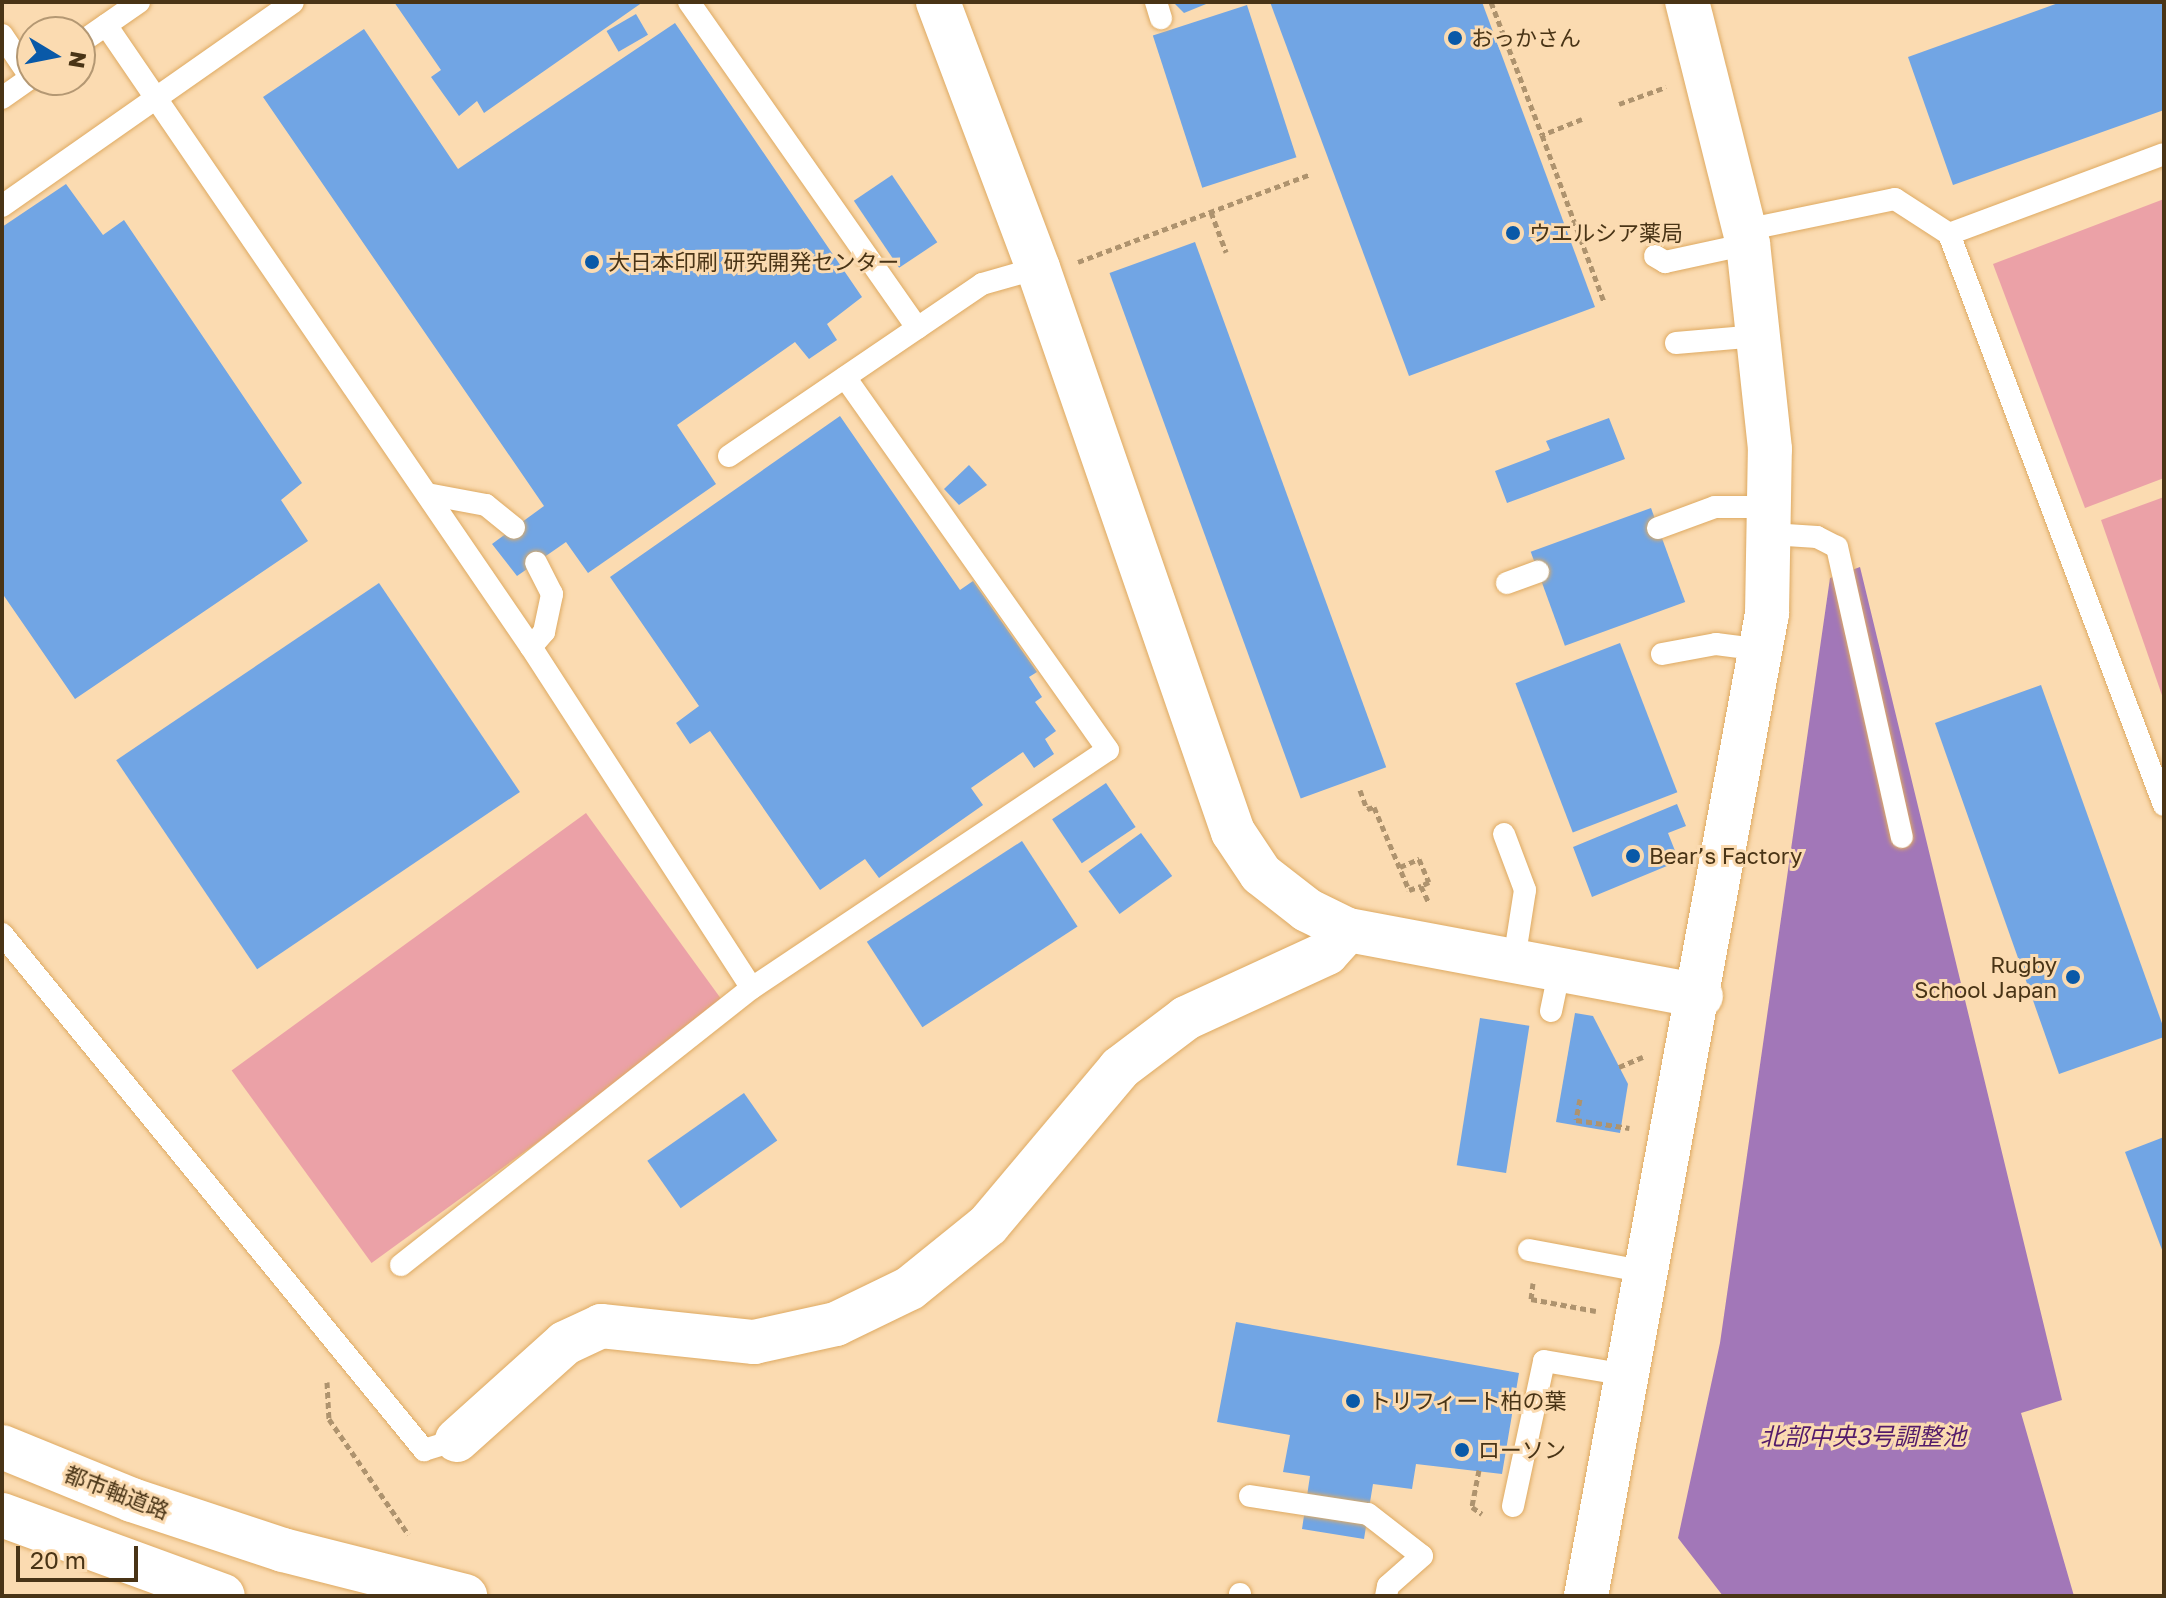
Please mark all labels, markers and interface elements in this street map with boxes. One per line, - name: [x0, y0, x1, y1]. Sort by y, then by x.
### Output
- north arrow: [16, 16, 96, 96]
- place label: おっかさん: [1471, 25, 1581, 51]
- marker: おっかさん: [1446, 29, 1464, 47]
- text: N: [63, 49, 93, 70]
- place label: ウエルシア薬局: [1529, 220, 1683, 246]
- marker: ウエルシア薬局: [1504, 224, 1522, 242]
- place label: 大日本印刷 研究開発センター: [608, 249, 899, 275]
- marker: 大日本印刷 研究開発センター: [583, 253, 601, 271]
- place label: Bear’s Factory: [1649, 843, 1802, 869]
- marker: Bear’s Factory: [1624, 847, 1642, 865]
- place label: Rugby School Japan: [1914, 951, 2057, 1002]
- marker: Rugby School Japan: [2064, 968, 2082, 986]
- place label: トリフィート柏の葉: [1369, 1388, 1567, 1414]
- marker: トリフィート柏の葉: [1344, 1392, 1362, 1410]
- water label: 北部中央3号調整池: [1760, 1422, 1966, 1450]
- place label: ローソン: [1478, 1437, 1566, 1463]
- marker: ローソン: [1453, 1441, 1471, 1459]
- street label: 都市軸道路: [61, 1460, 173, 1524]
- scale bar: [20, 1530, 142, 1580]
- text: 20 m: [30, 1545, 86, 1574]

